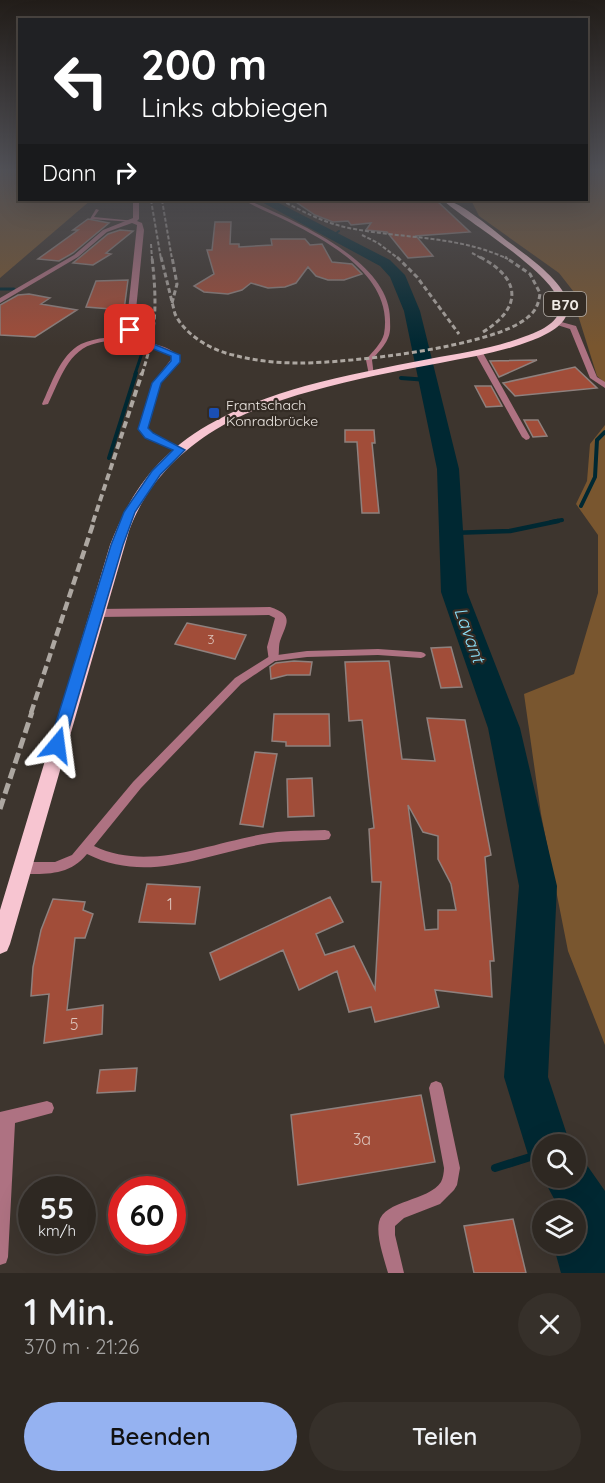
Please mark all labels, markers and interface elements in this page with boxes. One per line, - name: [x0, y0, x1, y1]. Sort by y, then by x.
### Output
- text: 200 m: [141, 38, 267, 91]
- icon: left: [42, 42, 120, 120]
- text: Links abbiegen: [141, 90, 328, 124]
- icon: right: [109, 156, 142, 189]
- text: Dann: [42, 159, 97, 187]
- road number: B70: [544, 292, 586, 316]
- pin: [104, 304, 155, 355]
- icon: arrive: [113, 313, 146, 346]
- place label: Frantschach Konradbrücke: [226, 396, 318, 430]
- marker: Frantschach Konradbrücke: [207, 406, 221, 420]
- water label: Lavant: [449, 604, 491, 668]
- house number: 3: [207, 630, 215, 648]
- position arrow: [25, 713, 89, 777]
- house number: 1: [167, 894, 173, 914]
- house number: 5: [70, 1014, 78, 1034]
- house number: 3a: [353, 1129, 371, 1149]
- map controls: [532, 1134, 586, 1254]
- button: search: [532, 1134, 586, 1188]
- speed limit sign: 60: [108, 1176, 186, 1254]
- text: 55: [40, 1189, 74, 1227]
- button: layers: [532, 1200, 586, 1254]
- text: km/h: [38, 1221, 76, 1240]
- text: 1 Min.: [24, 1289, 115, 1334]
- button: close: [518, 1293, 581, 1356]
- text: 370 m · 21:26: [24, 1334, 139, 1359]
- button: Beenden: [24, 1402, 297, 1471]
- button: Teilen: [309, 1402, 581, 1471]

